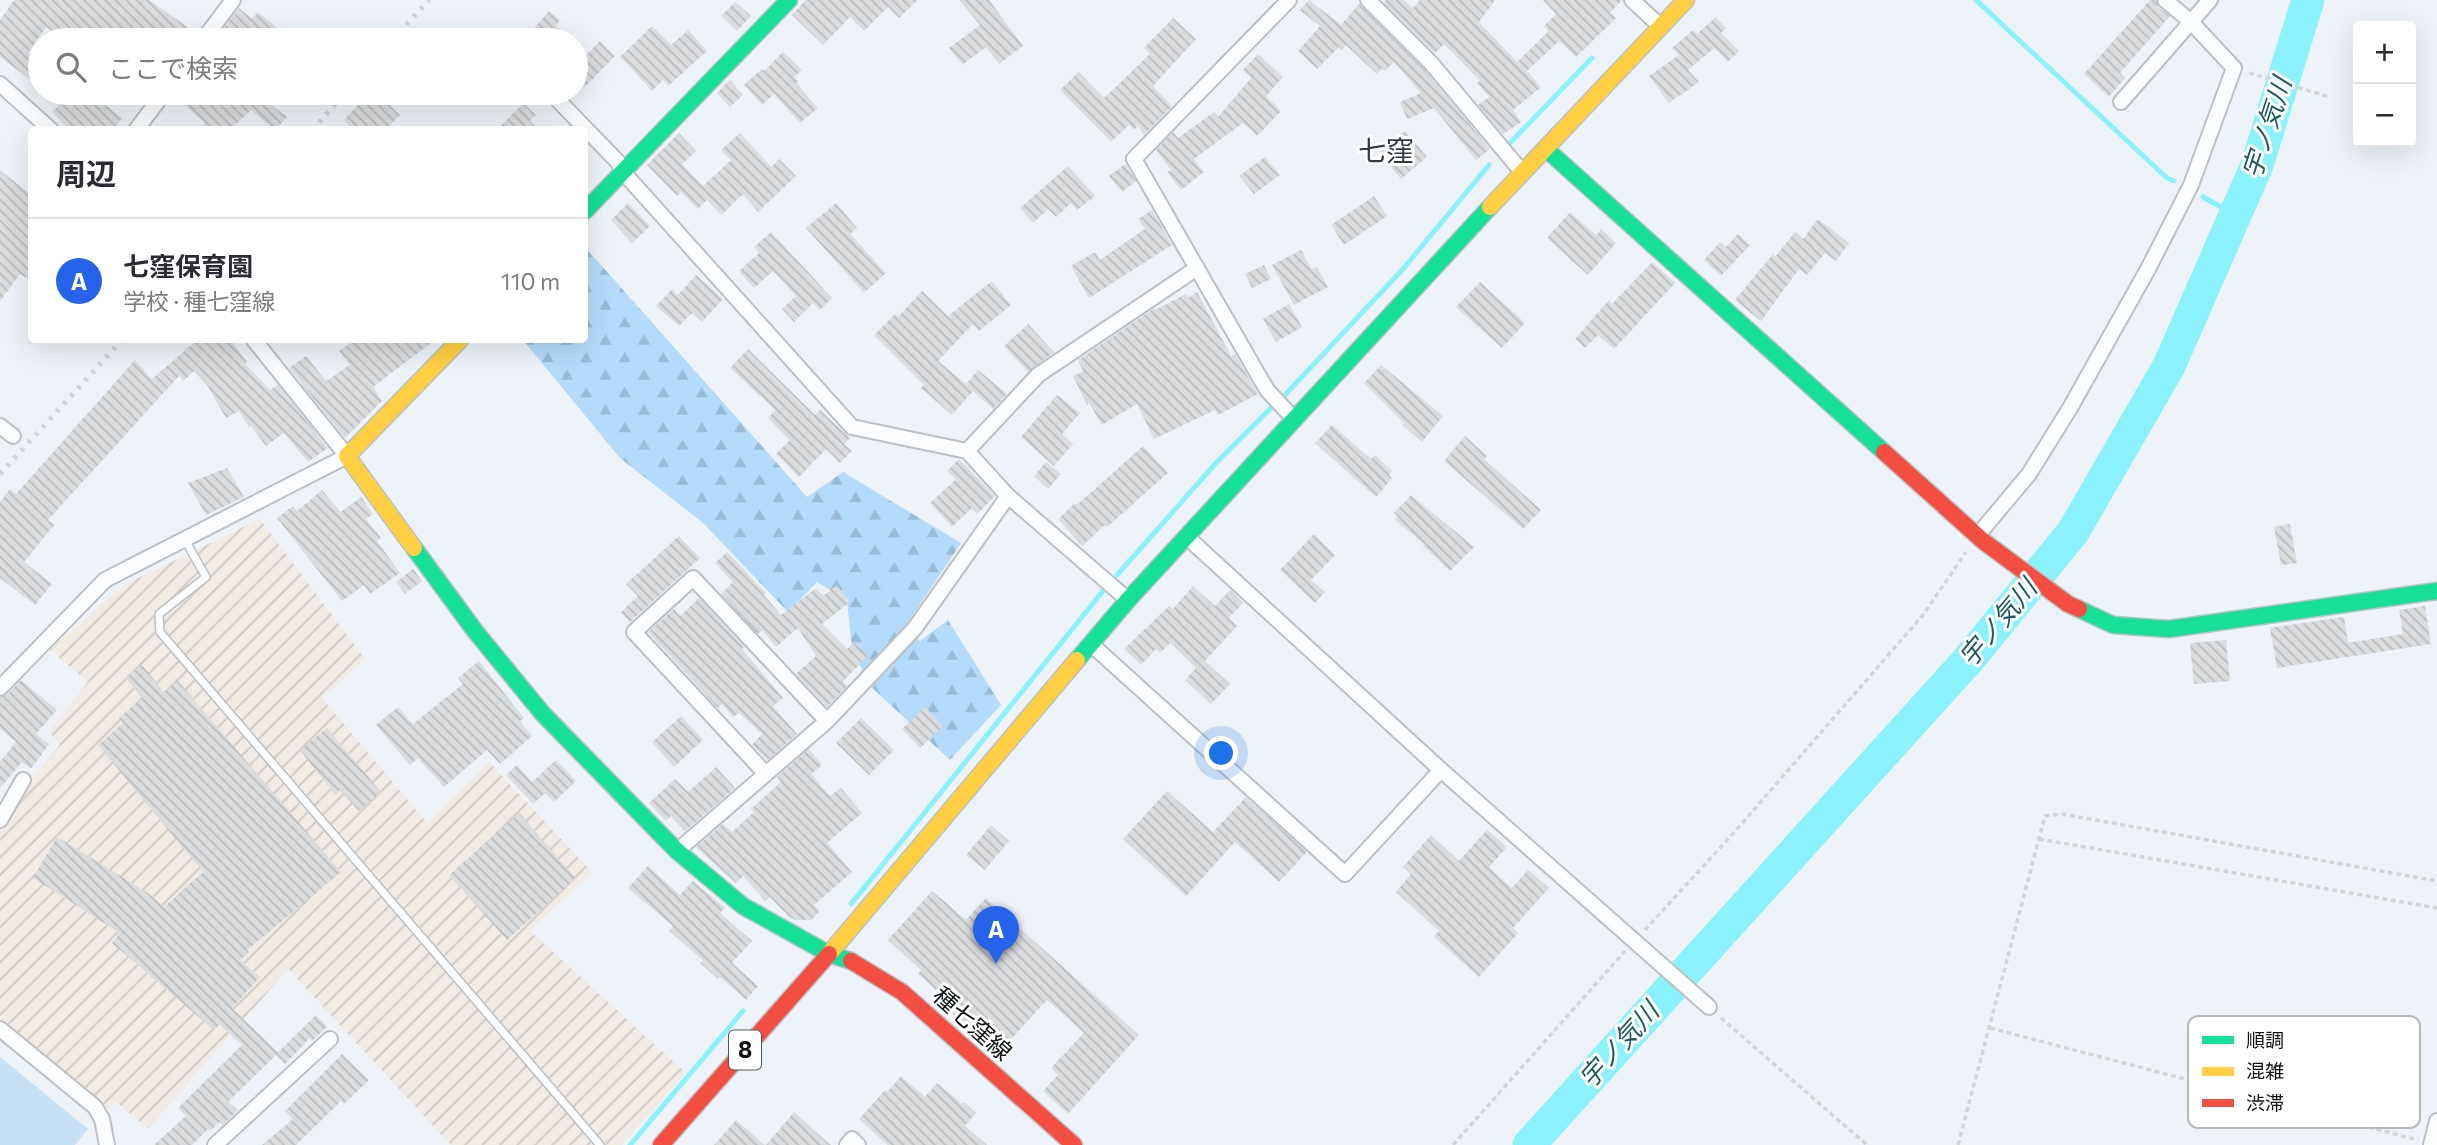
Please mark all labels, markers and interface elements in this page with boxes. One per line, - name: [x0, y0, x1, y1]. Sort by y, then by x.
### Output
- map controls: [2353, 21, 2416, 147]
- button: +: [2353, 21, 2416, 84]
- search box: [28, 28, 588, 105]
- icon: search: [52, 48, 90, 86]
- text: ここで検索: [108, 52, 238, 83]
- water label: 宇ノ気川: [2235, 70, 2297, 182]
- button: −: [2353, 84, 2416, 147]
- district label: 七窪: [1358, 133, 1414, 167]
- text: 周辺: [56, 154, 116, 191]
- text: 七窪保育園: [123, 250, 253, 281]
- text: A: [71, 267, 87, 295]
- text: 110 m: [501, 267, 560, 295]
- text: 学校 · 種七窪線: [123, 287, 275, 315]
- water label: 宇ノ気川: [1952, 570, 2044, 672]
- your location: [1204, 736, 1238, 770]
- pin: A: [973, 906, 1019, 964]
- street label: 種七窪線: [928, 980, 1018, 1066]
- water label: 宇ノ気川: [1572, 993, 1666, 1093]
- legend: [2188, 1016, 2420, 1128]
- text: 順調: [2246, 1028, 2284, 1051]
- road number: 8: [729, 1030, 761, 1070]
- text: 混雑: [2246, 1059, 2284, 1082]
- text: 渋滞: [2246, 1091, 2284, 1114]

